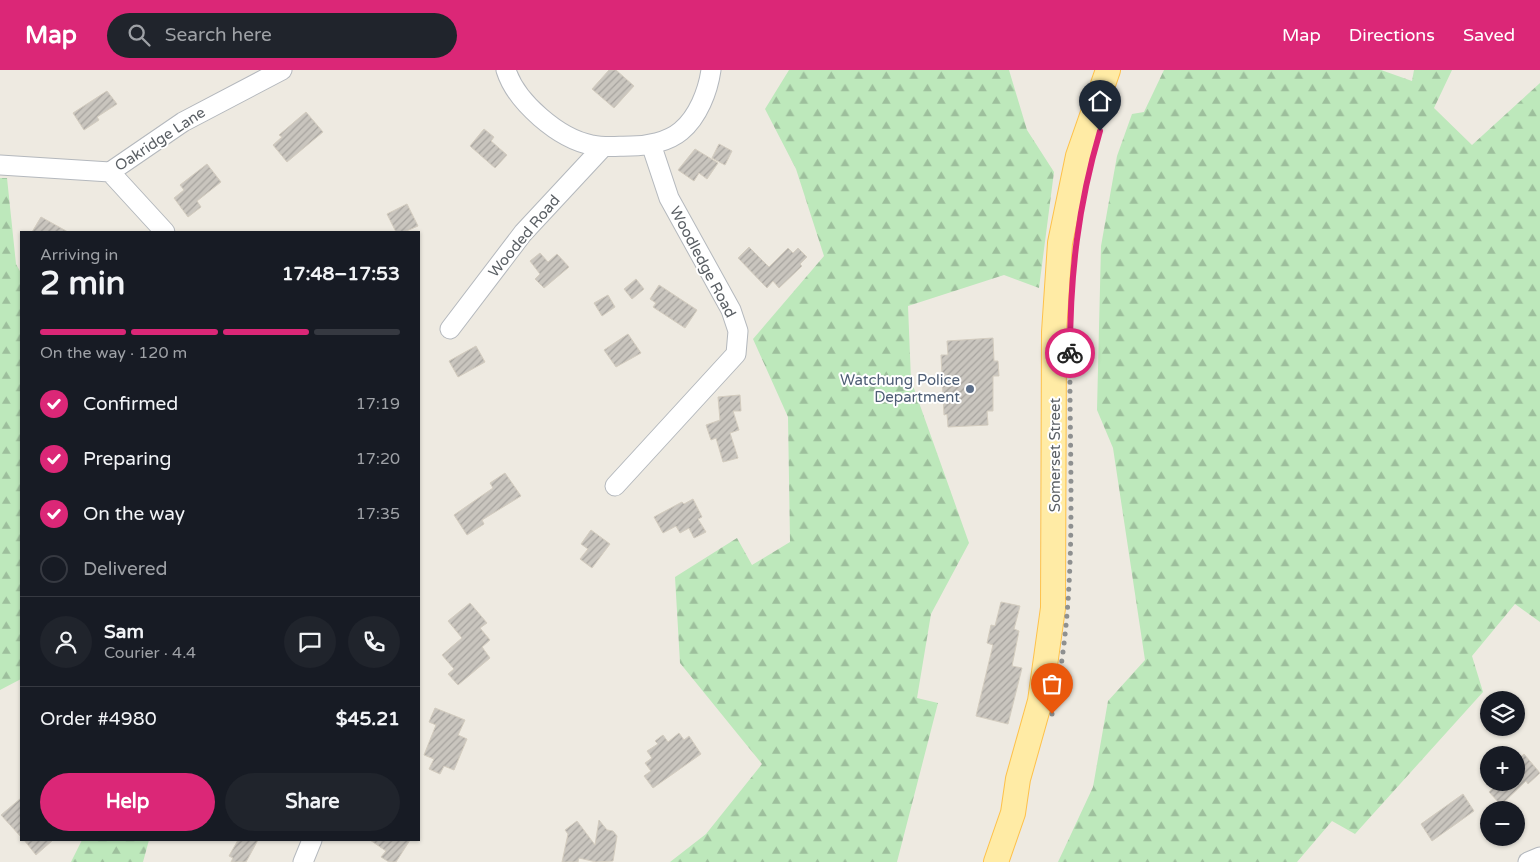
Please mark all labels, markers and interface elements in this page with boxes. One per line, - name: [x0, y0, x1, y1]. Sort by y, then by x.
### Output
- search box: [107, 13, 457, 58]
- text: Map: [25, 21, 77, 50]
- icon: search: [125, 21, 153, 49]
- text: Search here: [165, 24, 272, 46]
- text: Map: [1282, 24, 1321, 46]
- text: Directions: [1349, 24, 1435, 46]
- text: Saved: [1463, 24, 1515, 46]
- pin: [1079, 80, 1121, 131]
- icon: home: [1086, 87, 1114, 115]
- street label: Oakridge Lane: [111, 103, 209, 175]
- street label: Wooded Road: [484, 191, 564, 281]
- street label: Woodledge Road: [666, 203, 740, 321]
- text: Arriving in: [40, 245, 118, 265]
- text: 17:48–17:53: [282, 263, 400, 285]
- text: 2 min: [40, 265, 125, 303]
- courier: [1045, 328, 1095, 378]
- icon: bike: [1056, 339, 1084, 367]
- text: On the way · 120 m: [40, 343, 187, 363]
- place label: Watchung Police Department: [840, 371, 960, 406]
- marker: Watchung Police Department: [964, 383, 976, 395]
- icon: check: [40, 390, 68, 418]
- text: Confirmed: [83, 393, 178, 415]
- text: 17:19: [356, 394, 400, 414]
- street label: Somerset Street: [1046, 397, 1064, 512]
- icon: check: [40, 445, 68, 473]
- text: Preparing: [83, 448, 172, 470]
- text: 17:20: [356, 449, 400, 469]
- icon: check: [40, 500, 68, 528]
- text: On the way: [83, 503, 185, 525]
- text: 17:35: [356, 504, 400, 524]
- text: Delivered: [83, 558, 168, 580]
- button: person: [40, 616, 92, 668]
- button: chat: [284, 616, 336, 668]
- button: phone: [348, 616, 400, 668]
- text: Sam: [104, 621, 144, 643]
- text: Courier · 4.4: [104, 643, 196, 663]
- pin: [1031, 663, 1073, 714]
- icon: bag: [1038, 670, 1066, 698]
- map controls: [1480, 691, 1525, 846]
- button: layers: [1480, 691, 1525, 736]
- text: Order #4980: [40, 708, 157, 730]
- text: $45.21: [336, 708, 400, 730]
- button: +: [1480, 746, 1525, 791]
- button: Help: [40, 773, 215, 831]
- button: Share: [225, 773, 400, 831]
- button: −: [1480, 801, 1525, 846]

